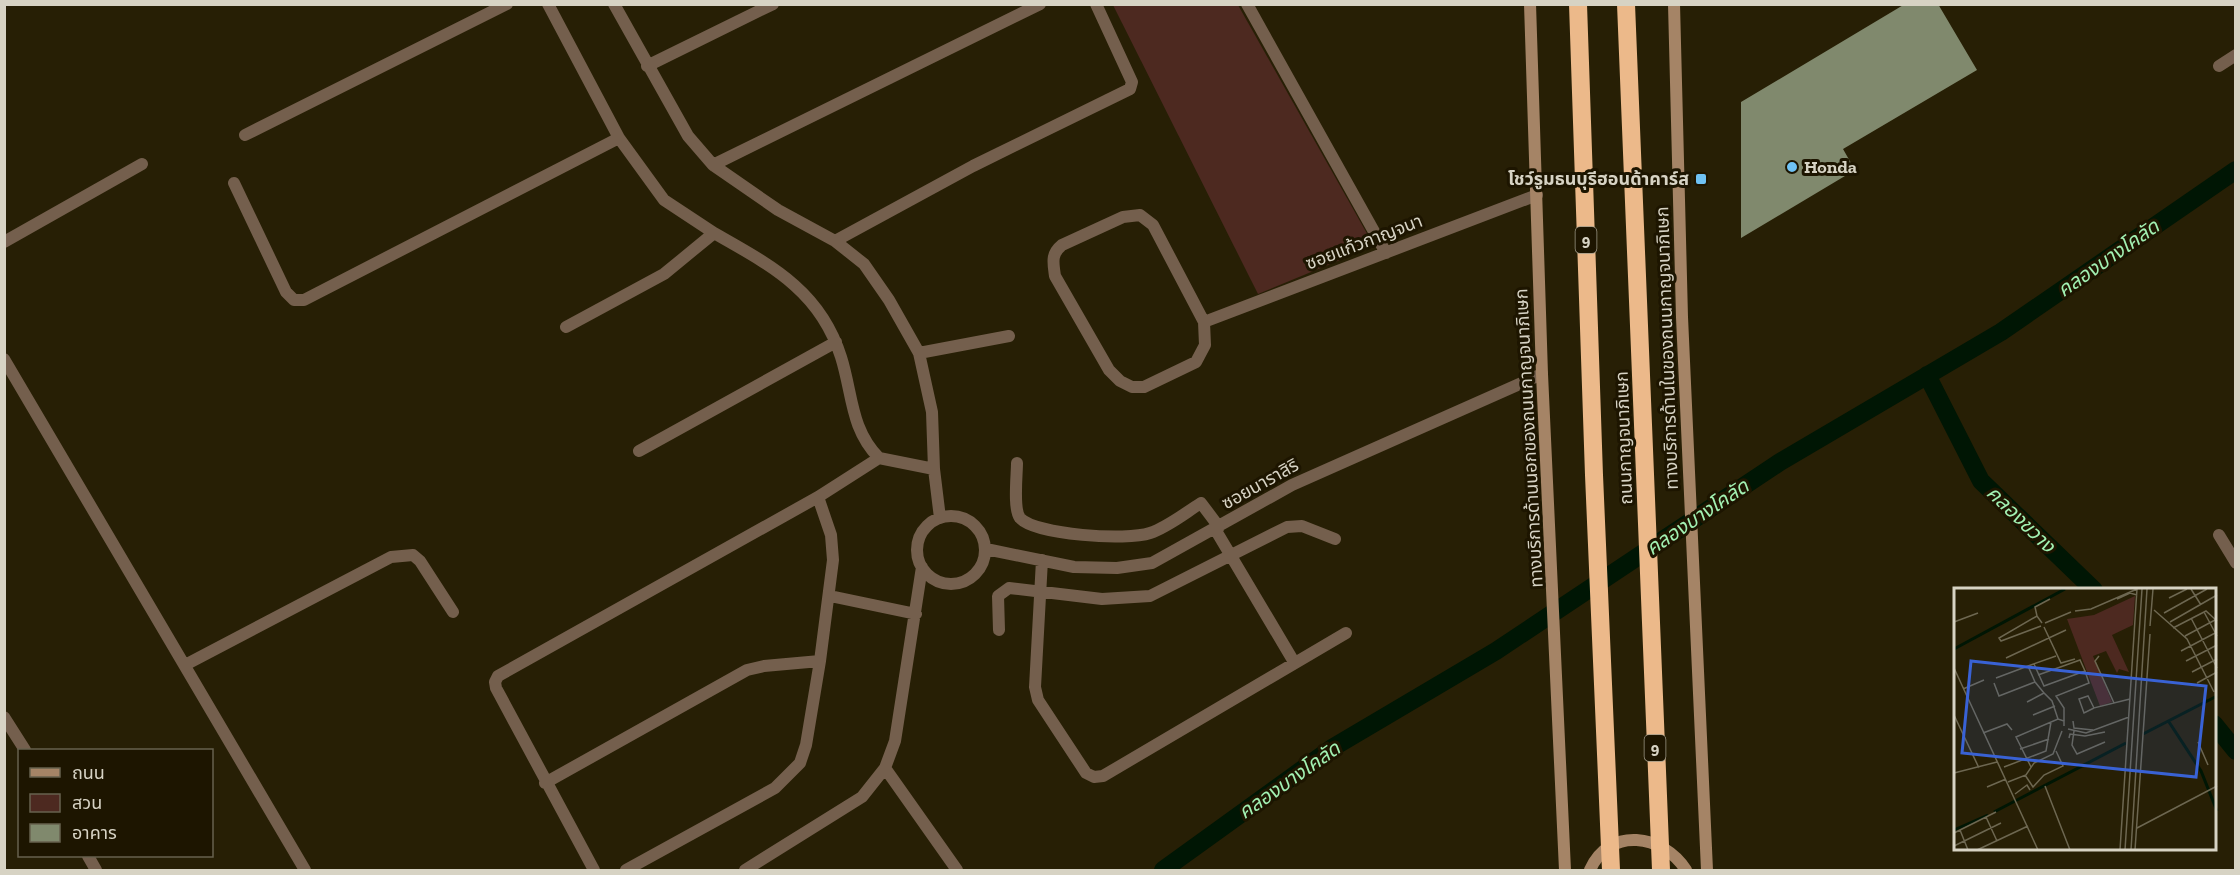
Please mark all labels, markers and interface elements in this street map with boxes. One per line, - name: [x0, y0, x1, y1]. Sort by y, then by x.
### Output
- place label: Honda: [1804, 156, 1857, 178]
- marker: Honda: [1785, 160, 1799, 174]
- place label: โชว์รูมธนบุรีฮอนด้าคาร์ส: [1508, 168, 1689, 190]
- marker: โชว์รูมธนบุรีฮอนด้าคาร์ส: [1694, 172, 1708, 186]
- street label: ทางบริการด้านในของถนนกาญจนาภิเษก: [1651, 206, 1683, 490]
- street label: ซอยแก้วกาญจนา: [1302, 210, 1426, 274]
- water label: คลองบางโคลัด: [2052, 214, 2164, 302]
- road number: 9: [1576, 227, 1596, 253]
- street label: ทางบริการด้านนอกของถนนกาญจนาภิเษก: [1510, 288, 1548, 588]
- street label: ถนนกาญจนาภิเษก: [1611, 371, 1637, 505]
- street label: ซอยนาราสิริ: [1218, 454, 1302, 514]
- water label: คลองบางโคลัด: [1641, 473, 1754, 560]
- water label: คลองขวาง: [1982, 481, 2061, 558]
- inset map: [1954, 588, 2216, 851]
- road number: 9: [1644, 735, 1666, 761]
- water label: คลองบางโคลัด: [1233, 736, 1345, 824]
- legend: [18, 749, 213, 857]
- text: ถนน: [72, 762, 105, 784]
- text: สวน: [72, 792, 102, 814]
- text: อาคาร: [72, 822, 117, 844]

